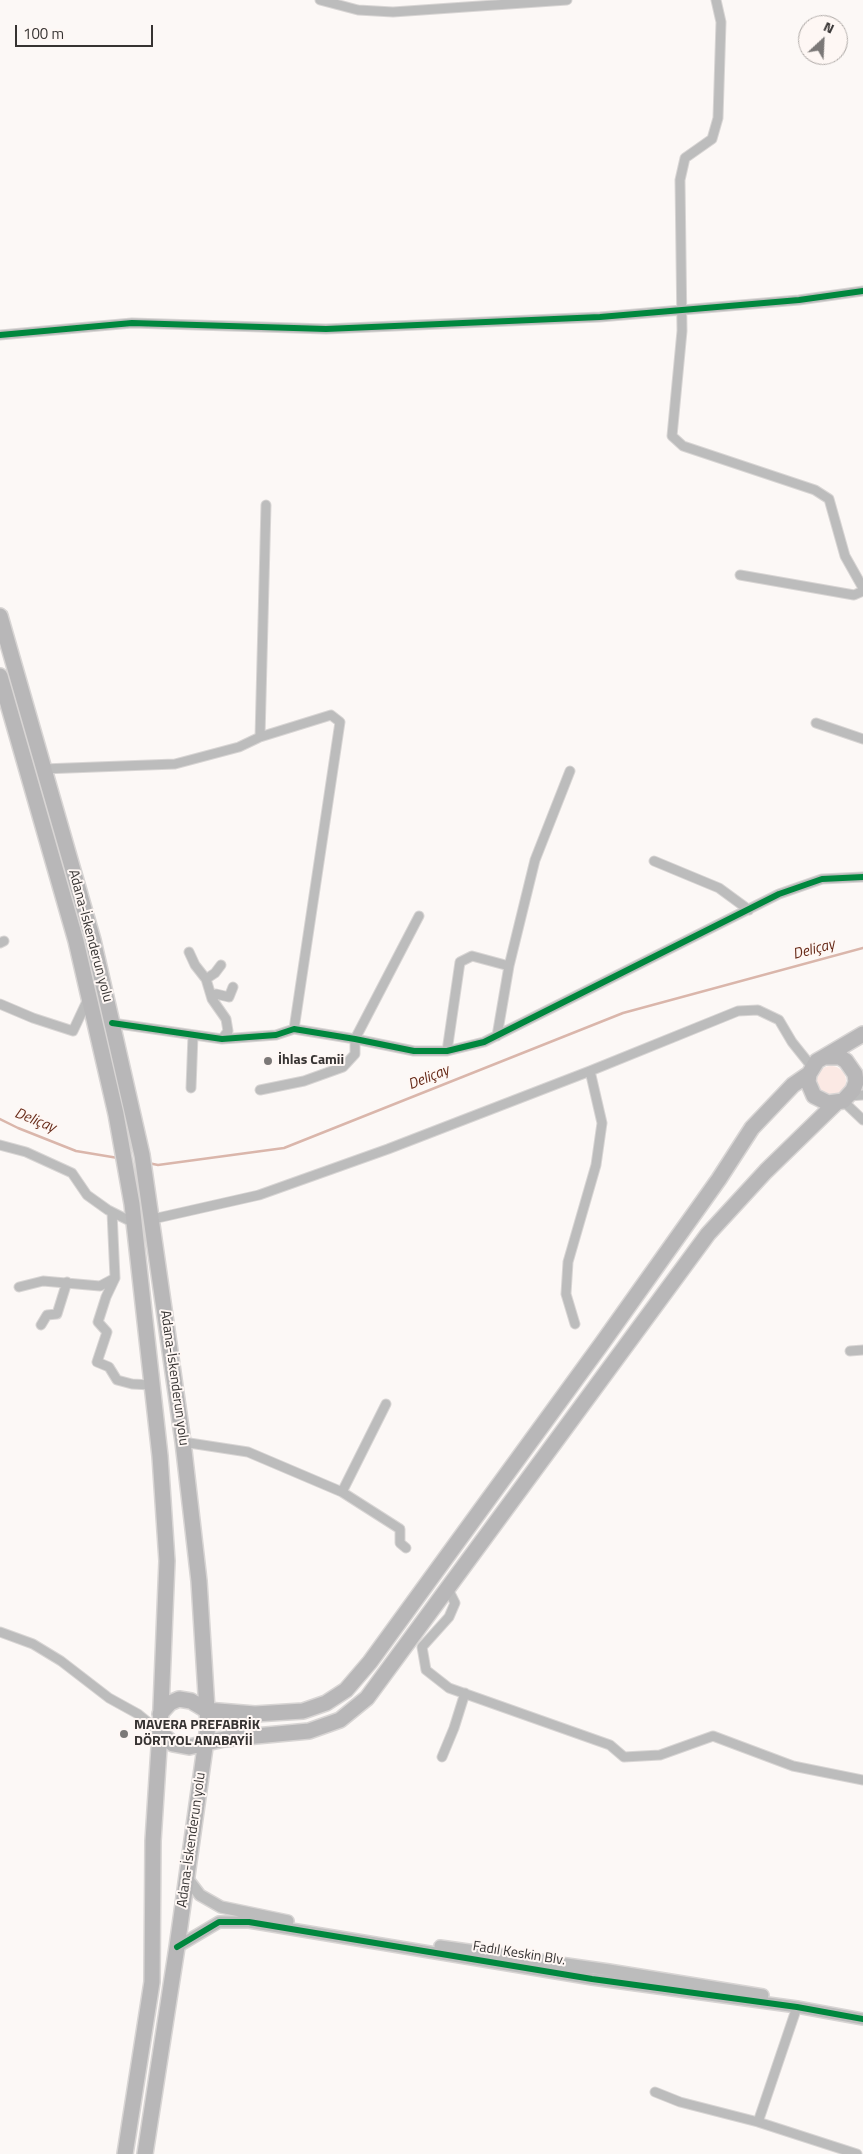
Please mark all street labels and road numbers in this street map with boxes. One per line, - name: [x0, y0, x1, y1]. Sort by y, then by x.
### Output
- street label: Adana-İskenderun yolu: [64, 868, 116, 1004]
- street label: Adana-İskenderun yolu: [156, 1309, 192, 1447]
- street label: Adana-İskenderun yolu: [174, 1771, 210, 1909]
- street label: Fadıl Keskin Blv.: [471, 1938, 567, 1970]

